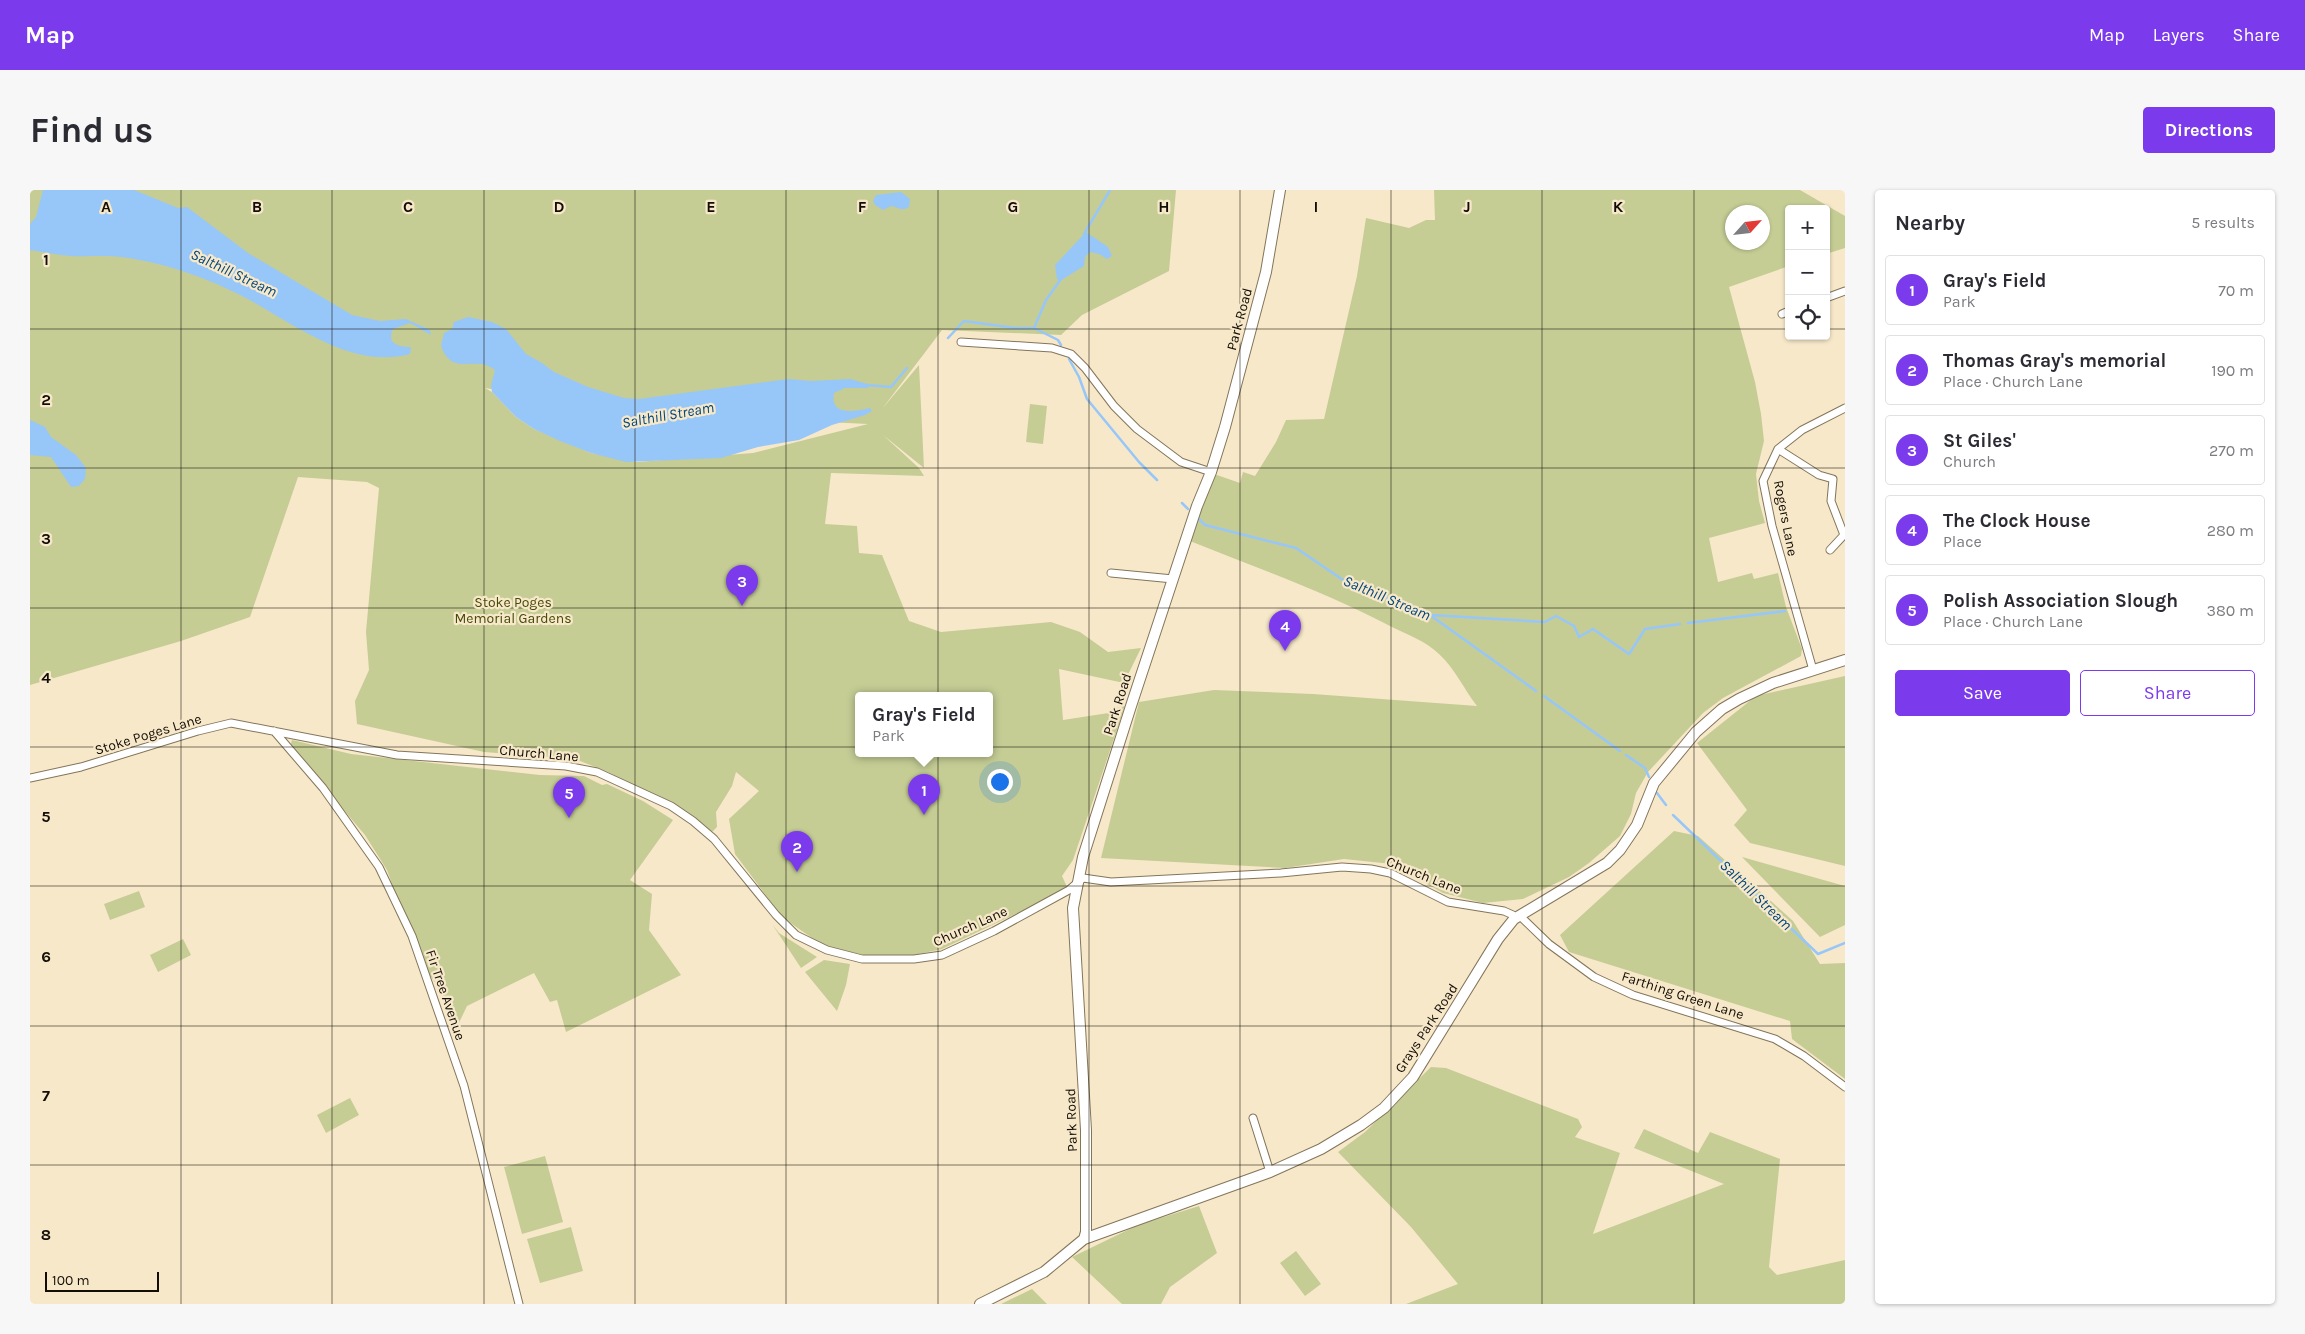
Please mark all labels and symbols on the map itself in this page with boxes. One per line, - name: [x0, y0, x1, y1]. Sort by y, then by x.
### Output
- text: A: [101, 197, 111, 216]
- text: B: [252, 197, 262, 216]
- text: C: [403, 197, 413, 216]
- text: D: [554, 197, 565, 216]
- text: E: [706, 197, 716, 216]
- text: F: [858, 197, 867, 216]
- text: G: [1008, 197, 1018, 216]
- text: H: [1158, 197, 1170, 216]
- text: I: [1314, 197, 1318, 216]
- text: J: [1463, 197, 1471, 216]
- text: K: [1613, 197, 1624, 216]
- north arrow: [1725, 205, 1770, 250]
- water label: Salthill Stream: [188, 245, 280, 301]
- text: 1: [43, 250, 49, 269]
- street label: Park Road: [1223, 286, 1256, 352]
- text: 2: [41, 390, 51, 409]
- water label: Salthill Stream: [621, 398, 715, 432]
- street label: Rogers Lane: [1770, 479, 1801, 557]
- text: 3: [41, 529, 51, 548]
- pin: 3: [726, 565, 758, 606]
- water label: Salthill Stream: [1341, 572, 1433, 624]
- park label: Stoke Poges Memorial Gardens: [454, 594, 572, 627]
- pin: 4: [1269, 610, 1301, 651]
- text: 4: [41, 668, 51, 687]
- street label: Park Road: [1100, 671, 1135, 737]
- street label: Stoke Poges Lane: [93, 710, 204, 759]
- street label: Church Lane: [499, 742, 579, 765]
- your location: [987, 769, 1013, 795]
- pin: 1: [908, 774, 940, 815]
- pin: 5: [553, 777, 585, 818]
- text: 5: [41, 807, 51, 826]
- pin: 2: [781, 831, 813, 872]
- street label: Church Lane: [1384, 853, 1464, 898]
- water label: Salthill Stream: [1716, 856, 1796, 934]
- street label: Church Lane: [930, 903, 1010, 950]
- text: 6: [41, 947, 51, 966]
- street label: Fir Tree Avenue: [422, 948, 469, 1043]
- street label: Farthing Green Lane: [1620, 968, 1746, 1023]
- street label: Grays Park Road: [1391, 980, 1462, 1076]
- text: 7: [42, 1086, 50, 1105]
- street label: Park Road: [1062, 1088, 1081, 1152]
- text: 8: [41, 1225, 51, 1244]
- scale bar: [45, 1269, 159, 1292]

